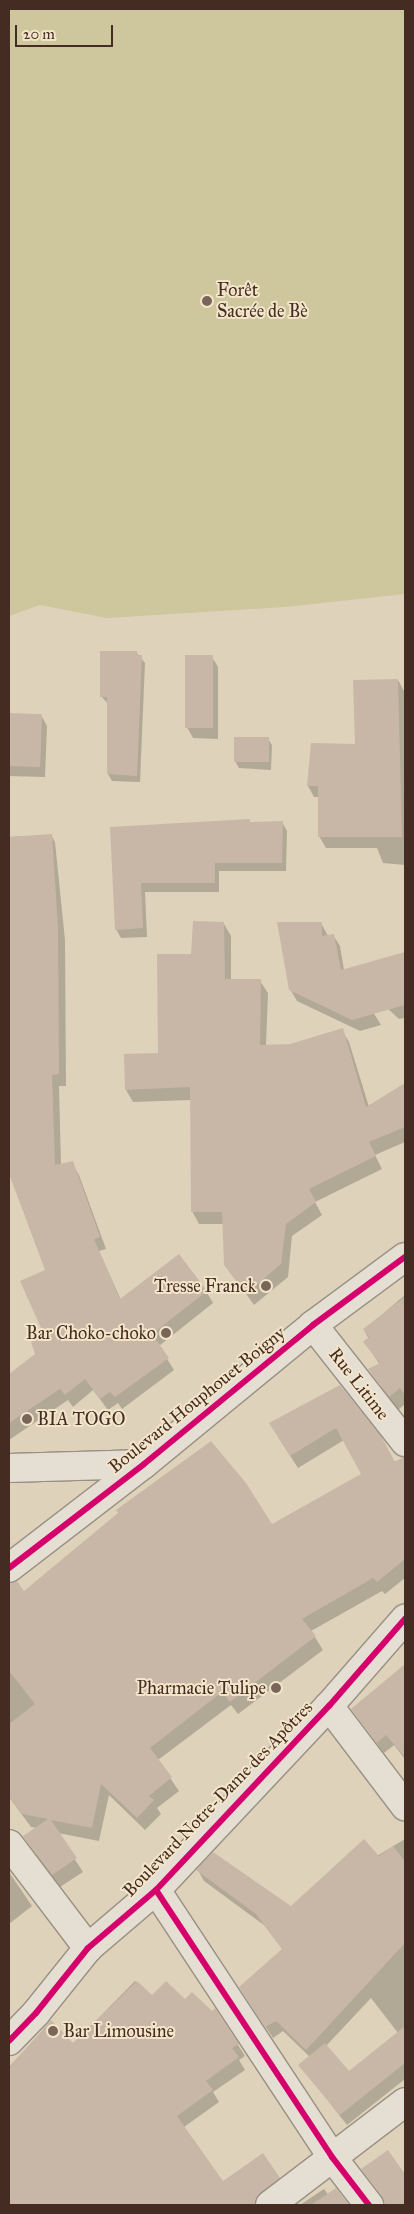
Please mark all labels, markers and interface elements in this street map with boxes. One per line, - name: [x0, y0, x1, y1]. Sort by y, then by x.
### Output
- scale bar: [18, 15, 115, 47]
- text: 20 m: [23, 25, 55, 43]
- place label: Forêt Sacrée de Bè: [217, 280, 308, 322]
- marker: Forêt Sacrée de Bè: [201, 295, 213, 307]
- place label: Tresse Franck: [154, 1275, 256, 1297]
- marker: Tresse Franck: [260, 1280, 272, 1292]
- place label: Bar Choko-choko: [26, 1322, 156, 1344]
- street label: Boulevard Houphouet Boigny: [105, 1322, 289, 1478]
- marker: Bar Choko-choko: [160, 1327, 172, 1339]
- street label: Rue Litime: [324, 1344, 394, 1424]
- place label: BIA TOGO: [37, 1408, 125, 1430]
- marker: BIA TOGO: [21, 1413, 33, 1425]
- place label: Pharmacie Tulipe: [137, 1677, 266, 1699]
- marker: Pharmacie Tulipe: [270, 1682, 282, 1694]
- street label: Boulevard Notre-Dame des Apôtres: [119, 1697, 317, 1901]
- place label: Bar Limousine: [63, 2020, 174, 2042]
- marker: Bar Limousine: [47, 2025, 59, 2037]

